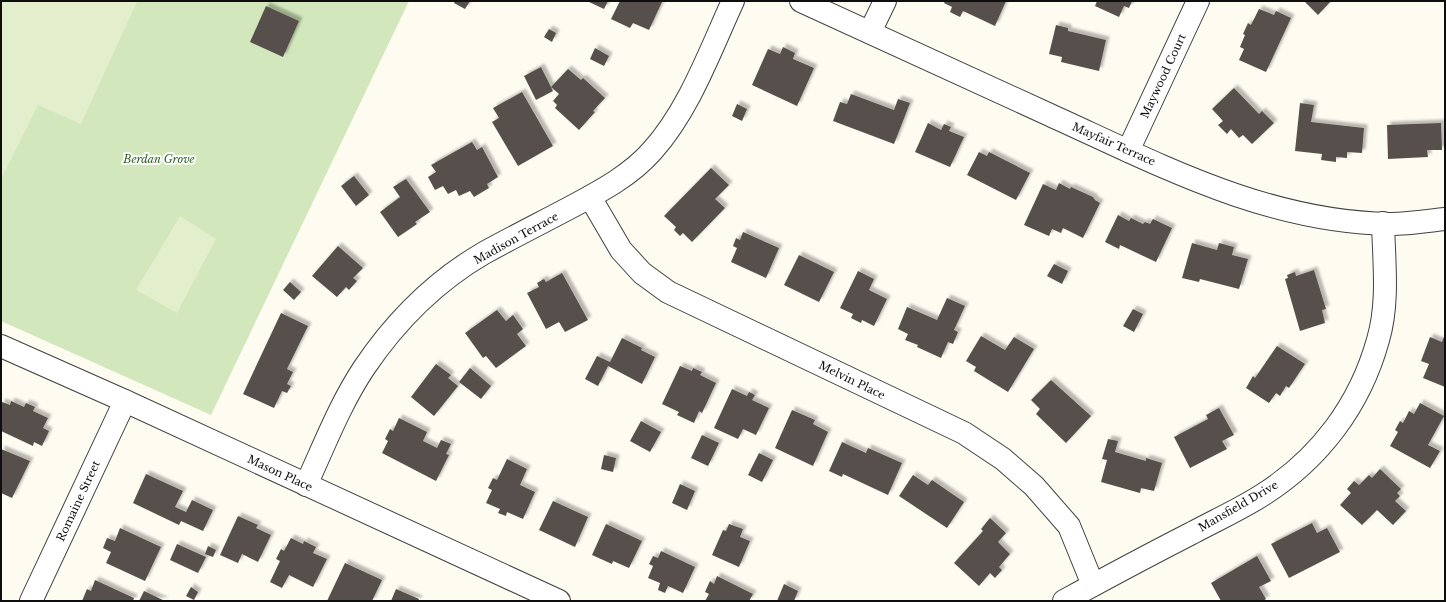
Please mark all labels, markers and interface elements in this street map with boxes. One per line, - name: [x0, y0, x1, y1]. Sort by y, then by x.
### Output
- street label: Maywood Court: [1137, 31, 1189, 121]
- street label: Mayfair Terrace: [1070, 119, 1158, 169]
- park label: Berdan Grove: [122, 152, 195, 166]
- street label: Madison Terrace: [471, 209, 561, 267]
- street label: Melvin Place: [817, 358, 887, 402]
- street label: Mason Place: [245, 452, 315, 494]
- street label: Romaine Street: [53, 458, 103, 544]
- street label: Mansfield Drive: [1196, 478, 1280, 534]

